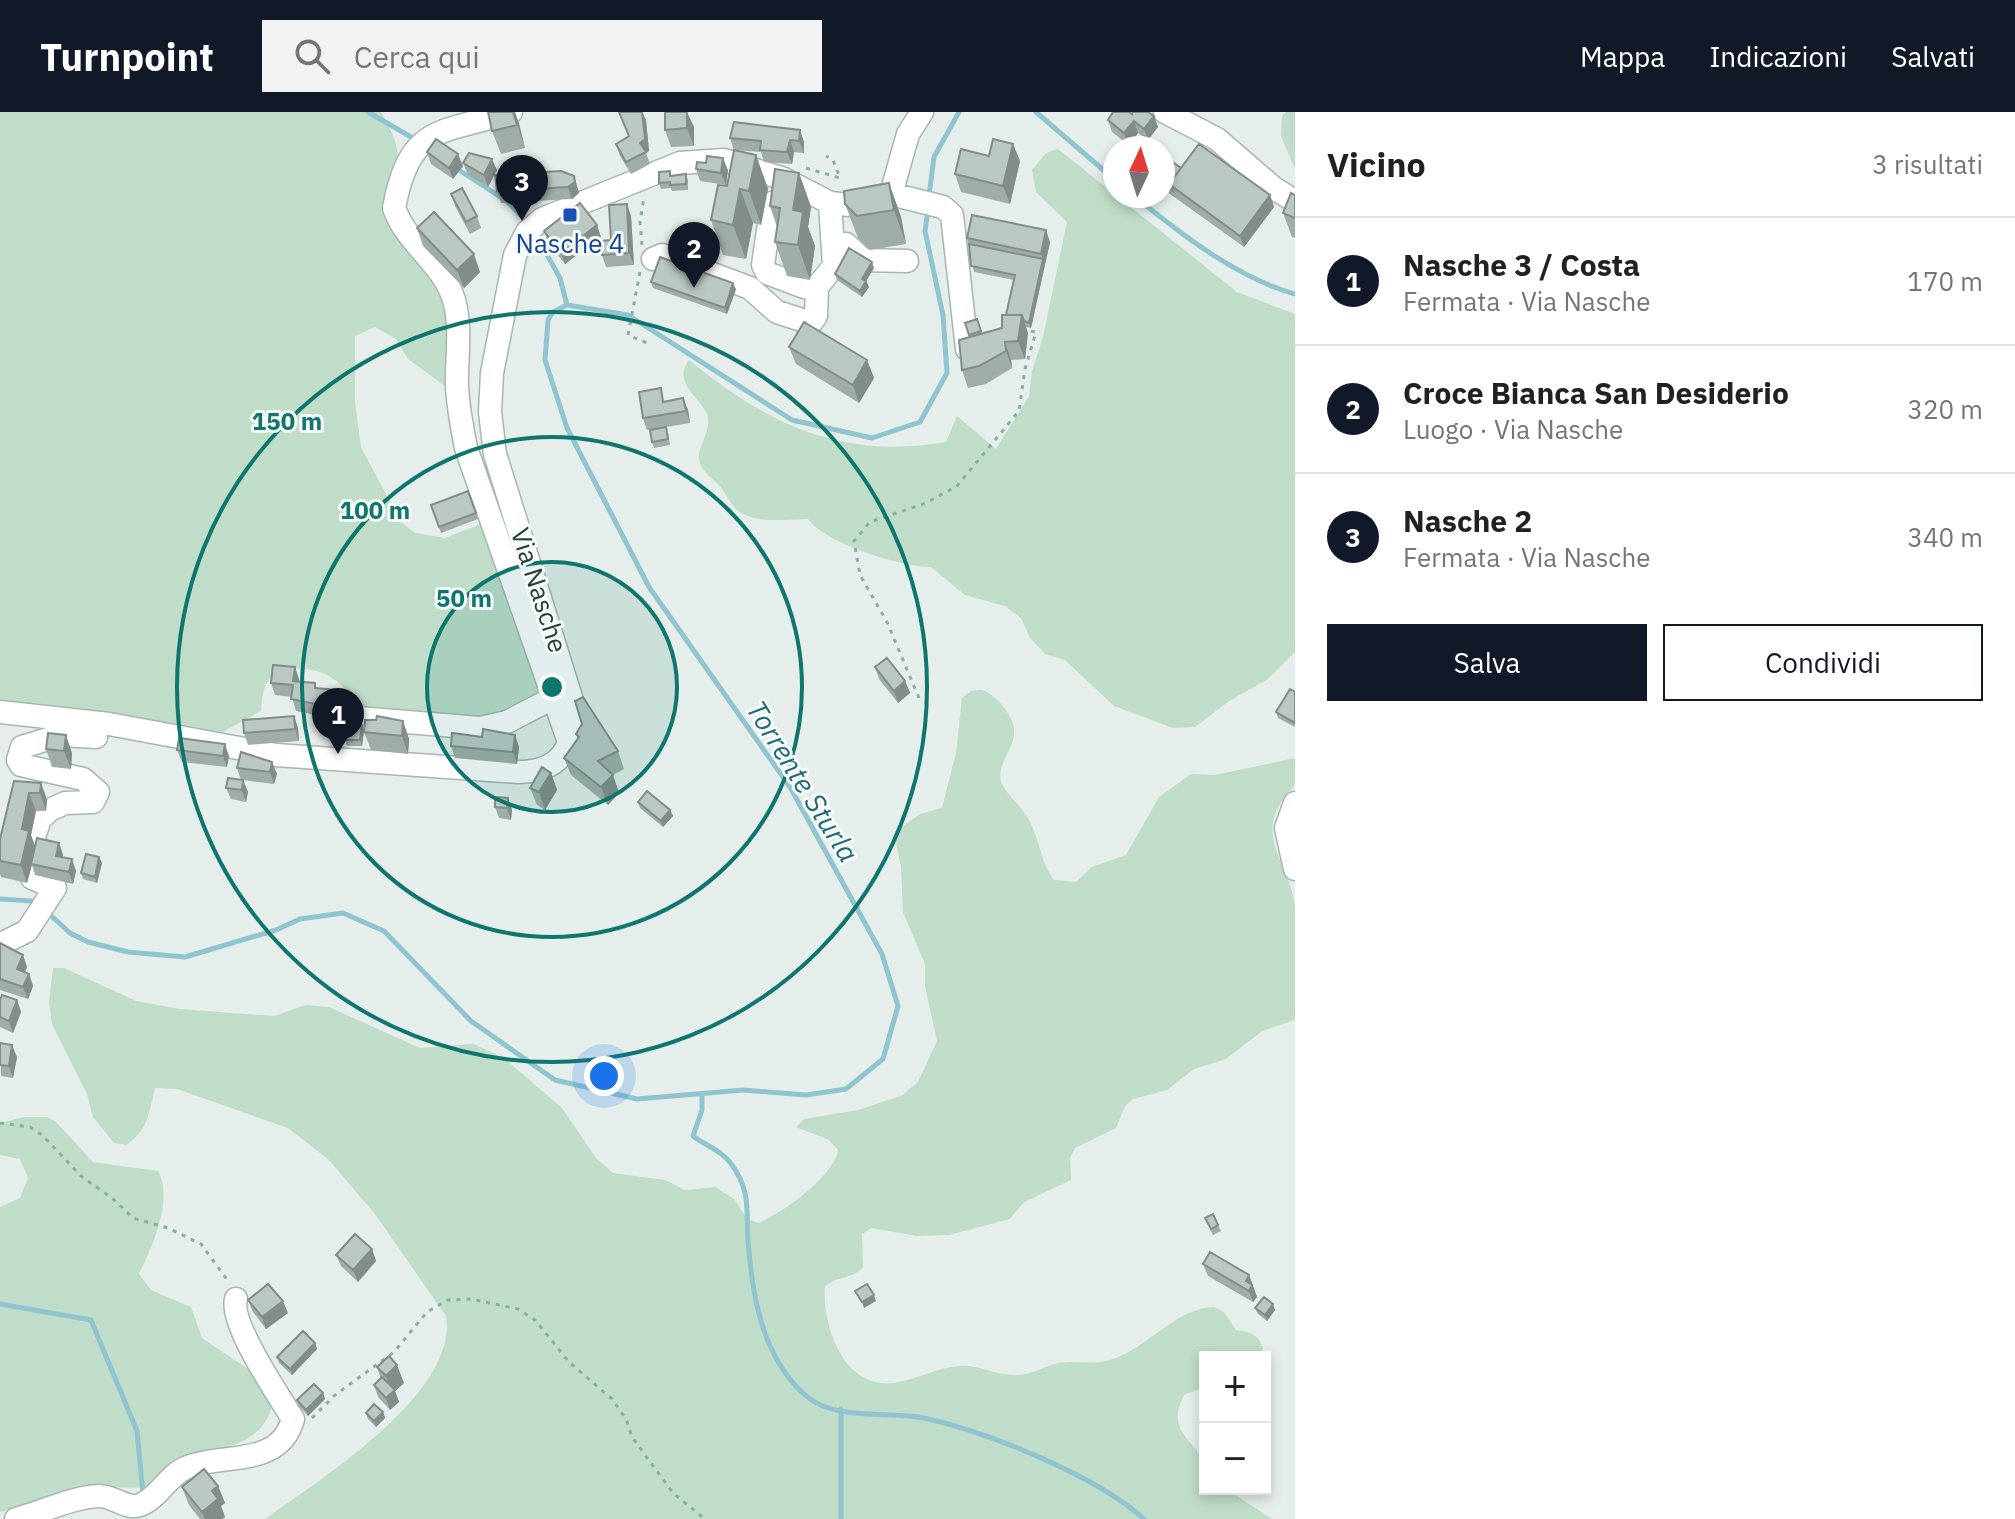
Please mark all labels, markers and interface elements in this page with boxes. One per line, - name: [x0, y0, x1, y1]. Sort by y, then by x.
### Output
- search box: [262, 20, 822, 92]
- text: Turnpoint: [40, 32, 214, 81]
- icon: search: [290, 34, 334, 78]
- text: Cerca qui: [354, 37, 480, 76]
- text: Mappa: [1580, 38, 1665, 75]
- text: Indicazioni: [1709, 38, 1847, 75]
- text: Salvati: [1891, 38, 1975, 75]
- north arrow: [1103, 136, 1175, 208]
- text: Vicino: [1327, 142, 1426, 186]
- text: 3 risultati: [1872, 147, 1983, 181]
- pin: 3: [496, 155, 548, 221]
- marker: Nasche 4: [561, 206, 579, 224]
- pin: 2: [668, 222, 720, 288]
- place label: Nasche 4: [516, 226, 624, 260]
- text: Nasche 3 / Costa: [1403, 245, 1640, 284]
- text: 1: [1345, 264, 1361, 298]
- text: 170 m: [1907, 264, 1983, 298]
- text: Fermata · Via Nasche: [1403, 284, 1650, 318]
- text: Croce Bianca San Desiderio: [1403, 373, 1789, 412]
- text: 2: [1345, 392, 1361, 426]
- text: 320 m: [1907, 392, 1983, 426]
- text: 150 m: [252, 405, 322, 437]
- text: Luogo · Via Nasche: [1403, 412, 1623, 446]
- text: 100 m: [340, 494, 410, 526]
- text: Nasche 2: [1403, 501, 1532, 540]
- text: 3: [1345, 520, 1361, 554]
- text: 340 m: [1907, 520, 1983, 554]
- street label: Via Nasche: [504, 523, 576, 657]
- text: Fermata · Via Nasche: [1403, 540, 1650, 574]
- text: 50 m: [436, 582, 492, 614]
- button: Salva: [1327, 624, 1647, 701]
- button: Condividi: [1663, 624, 1983, 701]
- centre of rings: [538, 673, 566, 701]
- pin: 1: [312, 688, 364, 754]
- water label: Torrente Sturla: [739, 693, 867, 869]
- your location: [584, 1056, 624, 1096]
- map controls: [1199, 1351, 1271, 1495]
- button: +: [1199, 1351, 1271, 1423]
- button: −: [1199, 1423, 1271, 1495]

